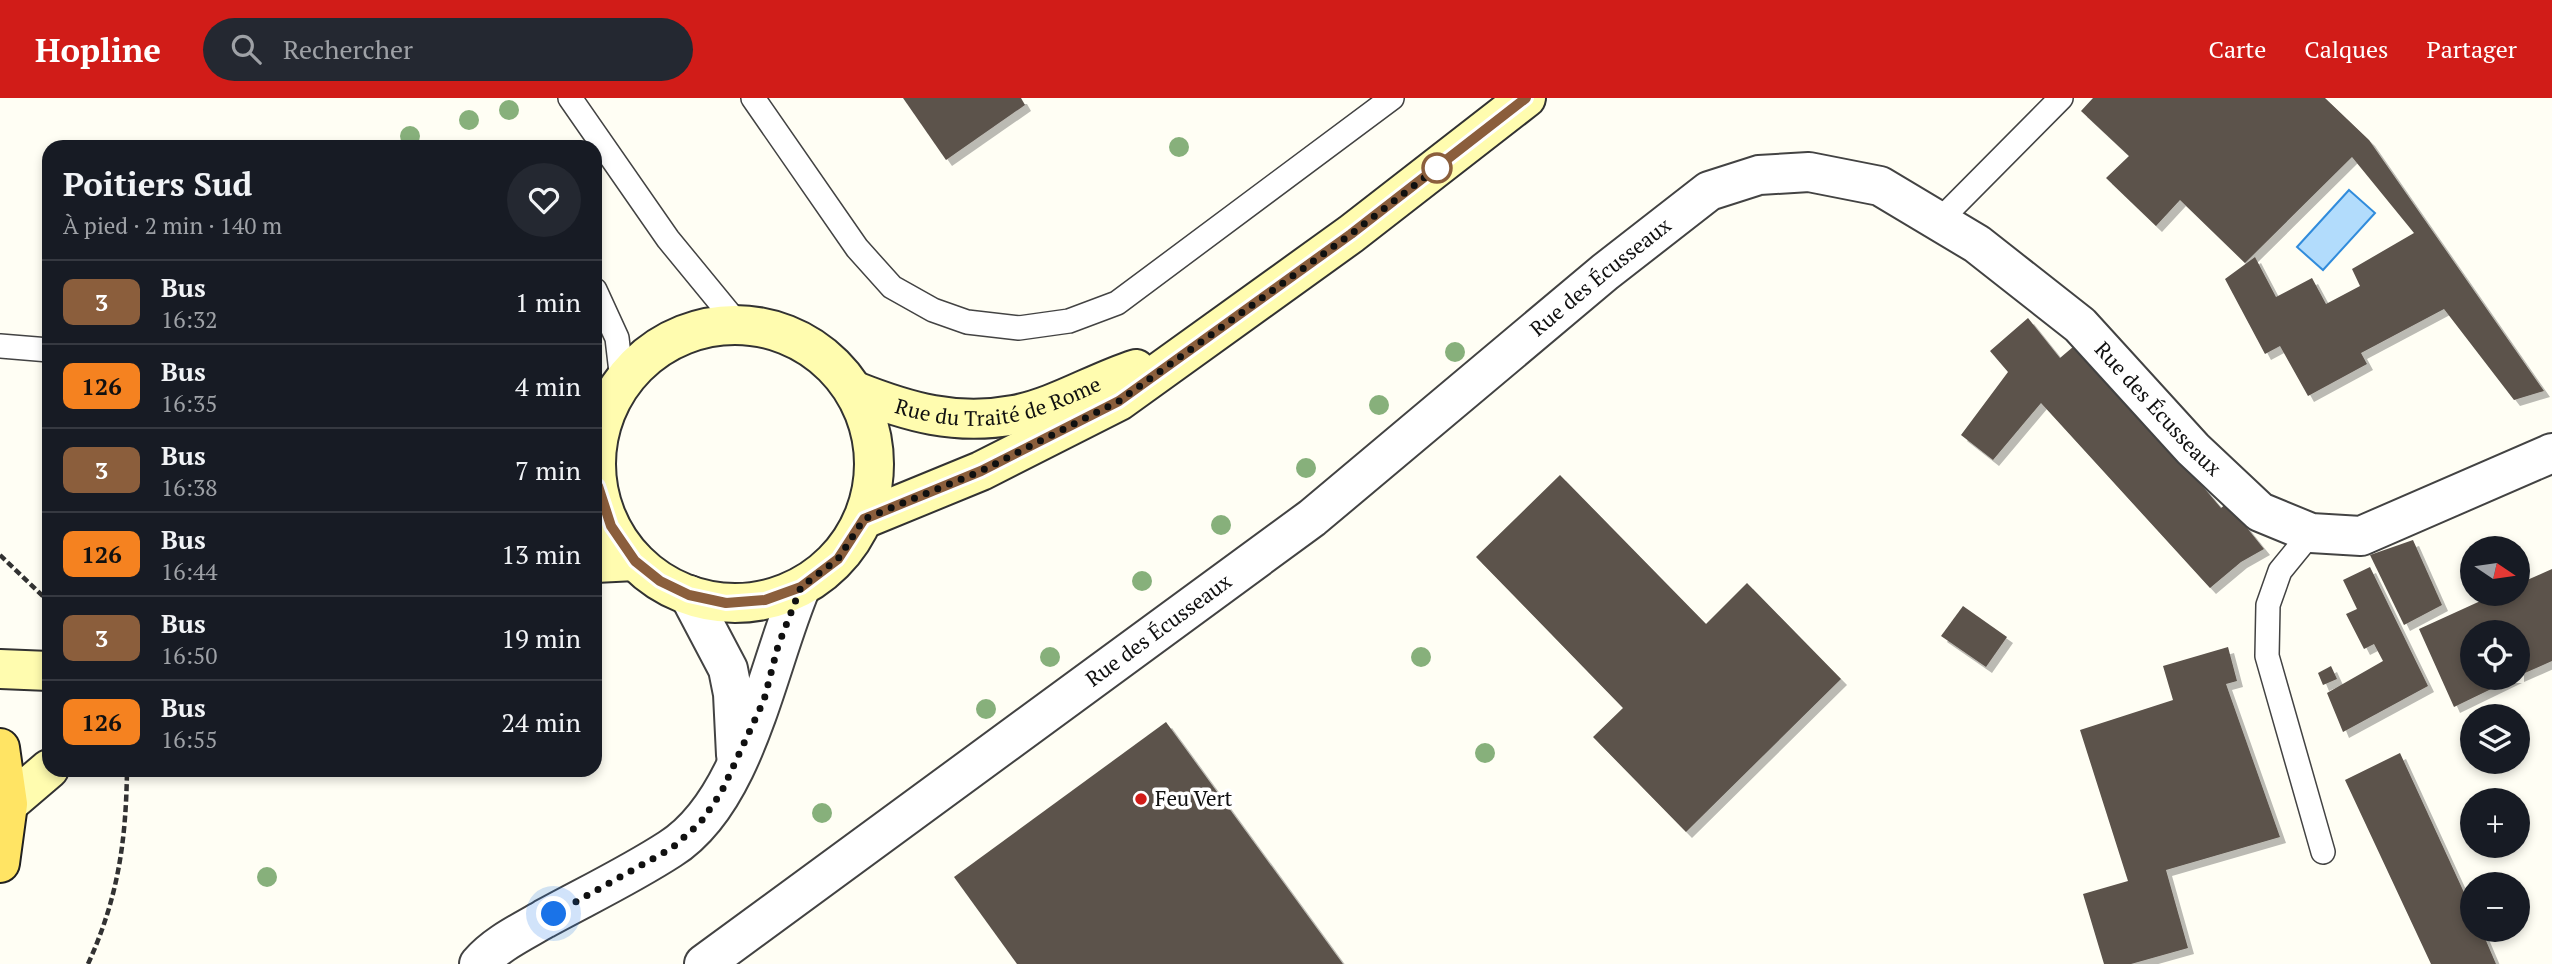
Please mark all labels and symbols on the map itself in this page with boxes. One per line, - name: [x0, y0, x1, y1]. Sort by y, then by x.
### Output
- unlabelled marker: [1422, 153, 1452, 183]
- street label: Rue des Écusseaux: [1524, 211, 1676, 342]
- street label: Rue des Écusseaux: [2089, 335, 2228, 482]
- street label: Rue du Traité de Rome: [892, 369, 1105, 432]
- north arrow: [2460, 536, 2530, 606]
- street label: Rue des Écusseaux: [1080, 567, 1237, 692]
- place label: Feu Vert: [1155, 784, 1233, 812]
- marker: Feu Vert: [1133, 791, 1149, 807]
- your location: [536, 896, 571, 931]

